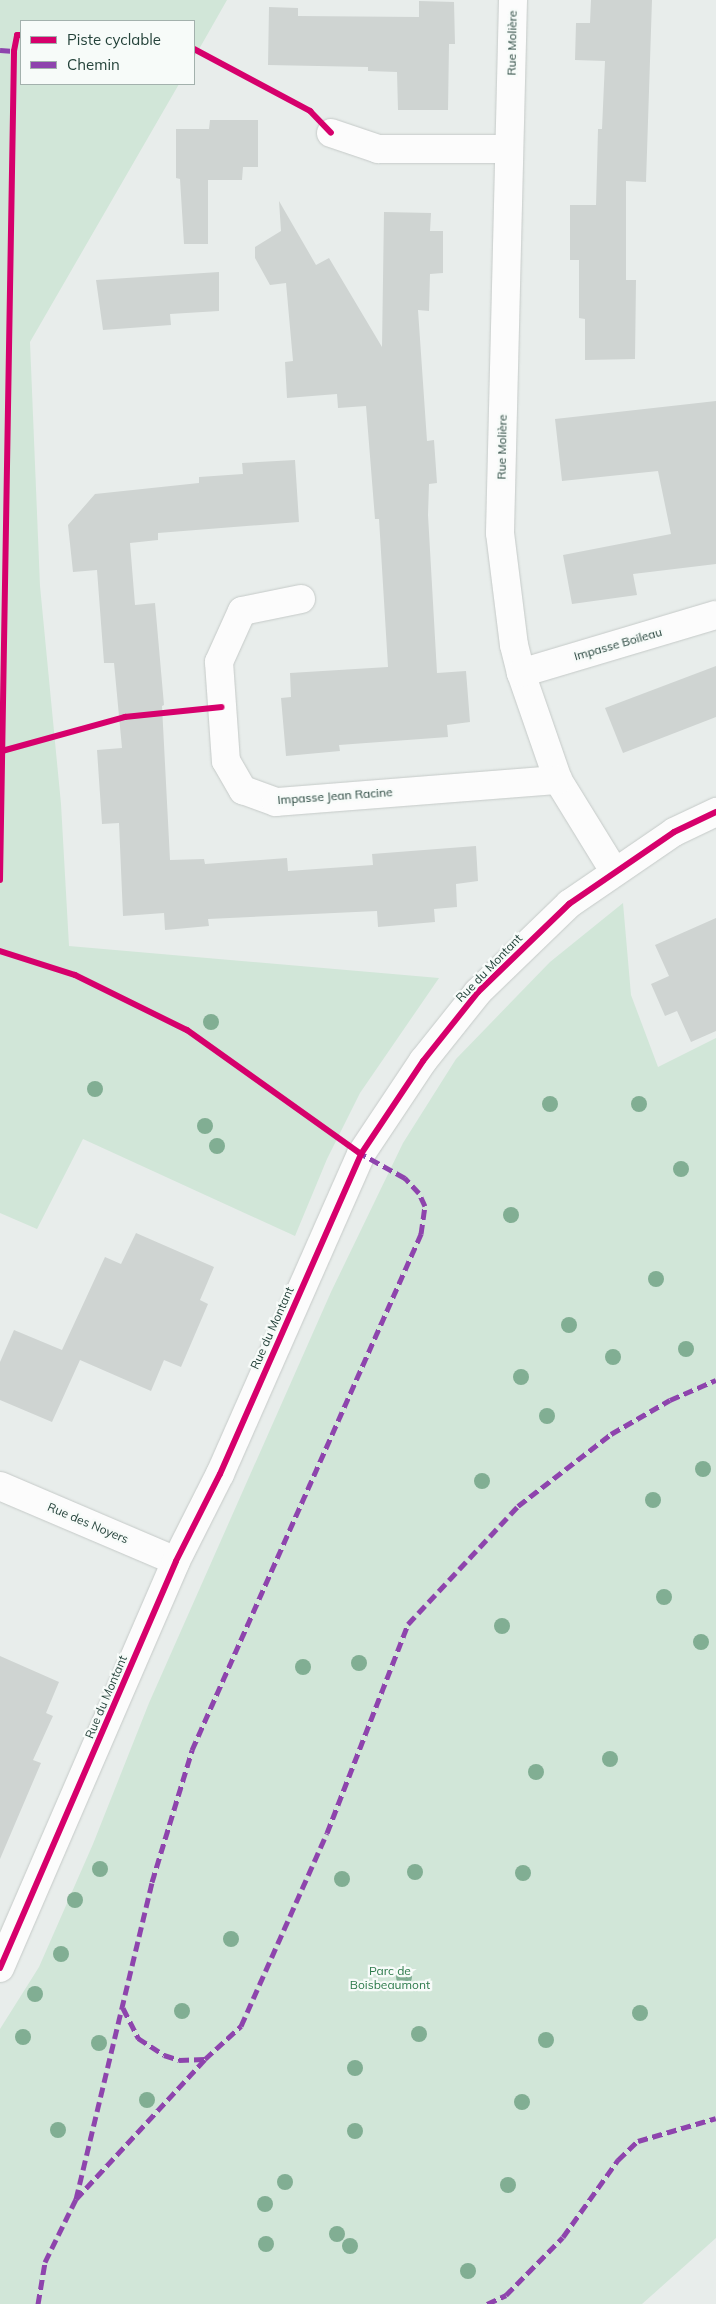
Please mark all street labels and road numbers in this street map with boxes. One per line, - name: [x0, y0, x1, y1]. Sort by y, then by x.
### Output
- street label: Rue Molière: [504, 10, 520, 76]
- street label: Rue Molière: [494, 414, 510, 480]
- street label: Impasse Boileau: [572, 625, 664, 663]
- street label: Impasse Jean Racine: [277, 785, 393, 807]
- street label: Rue du Montant: [453, 931, 525, 1005]
- street label: Rue du Montant: [247, 1284, 297, 1372]
- street label: Rue des Noyers: [45, 1499, 131, 1547]
- street label: Rue du Montant: [82, 1653, 130, 1741]

